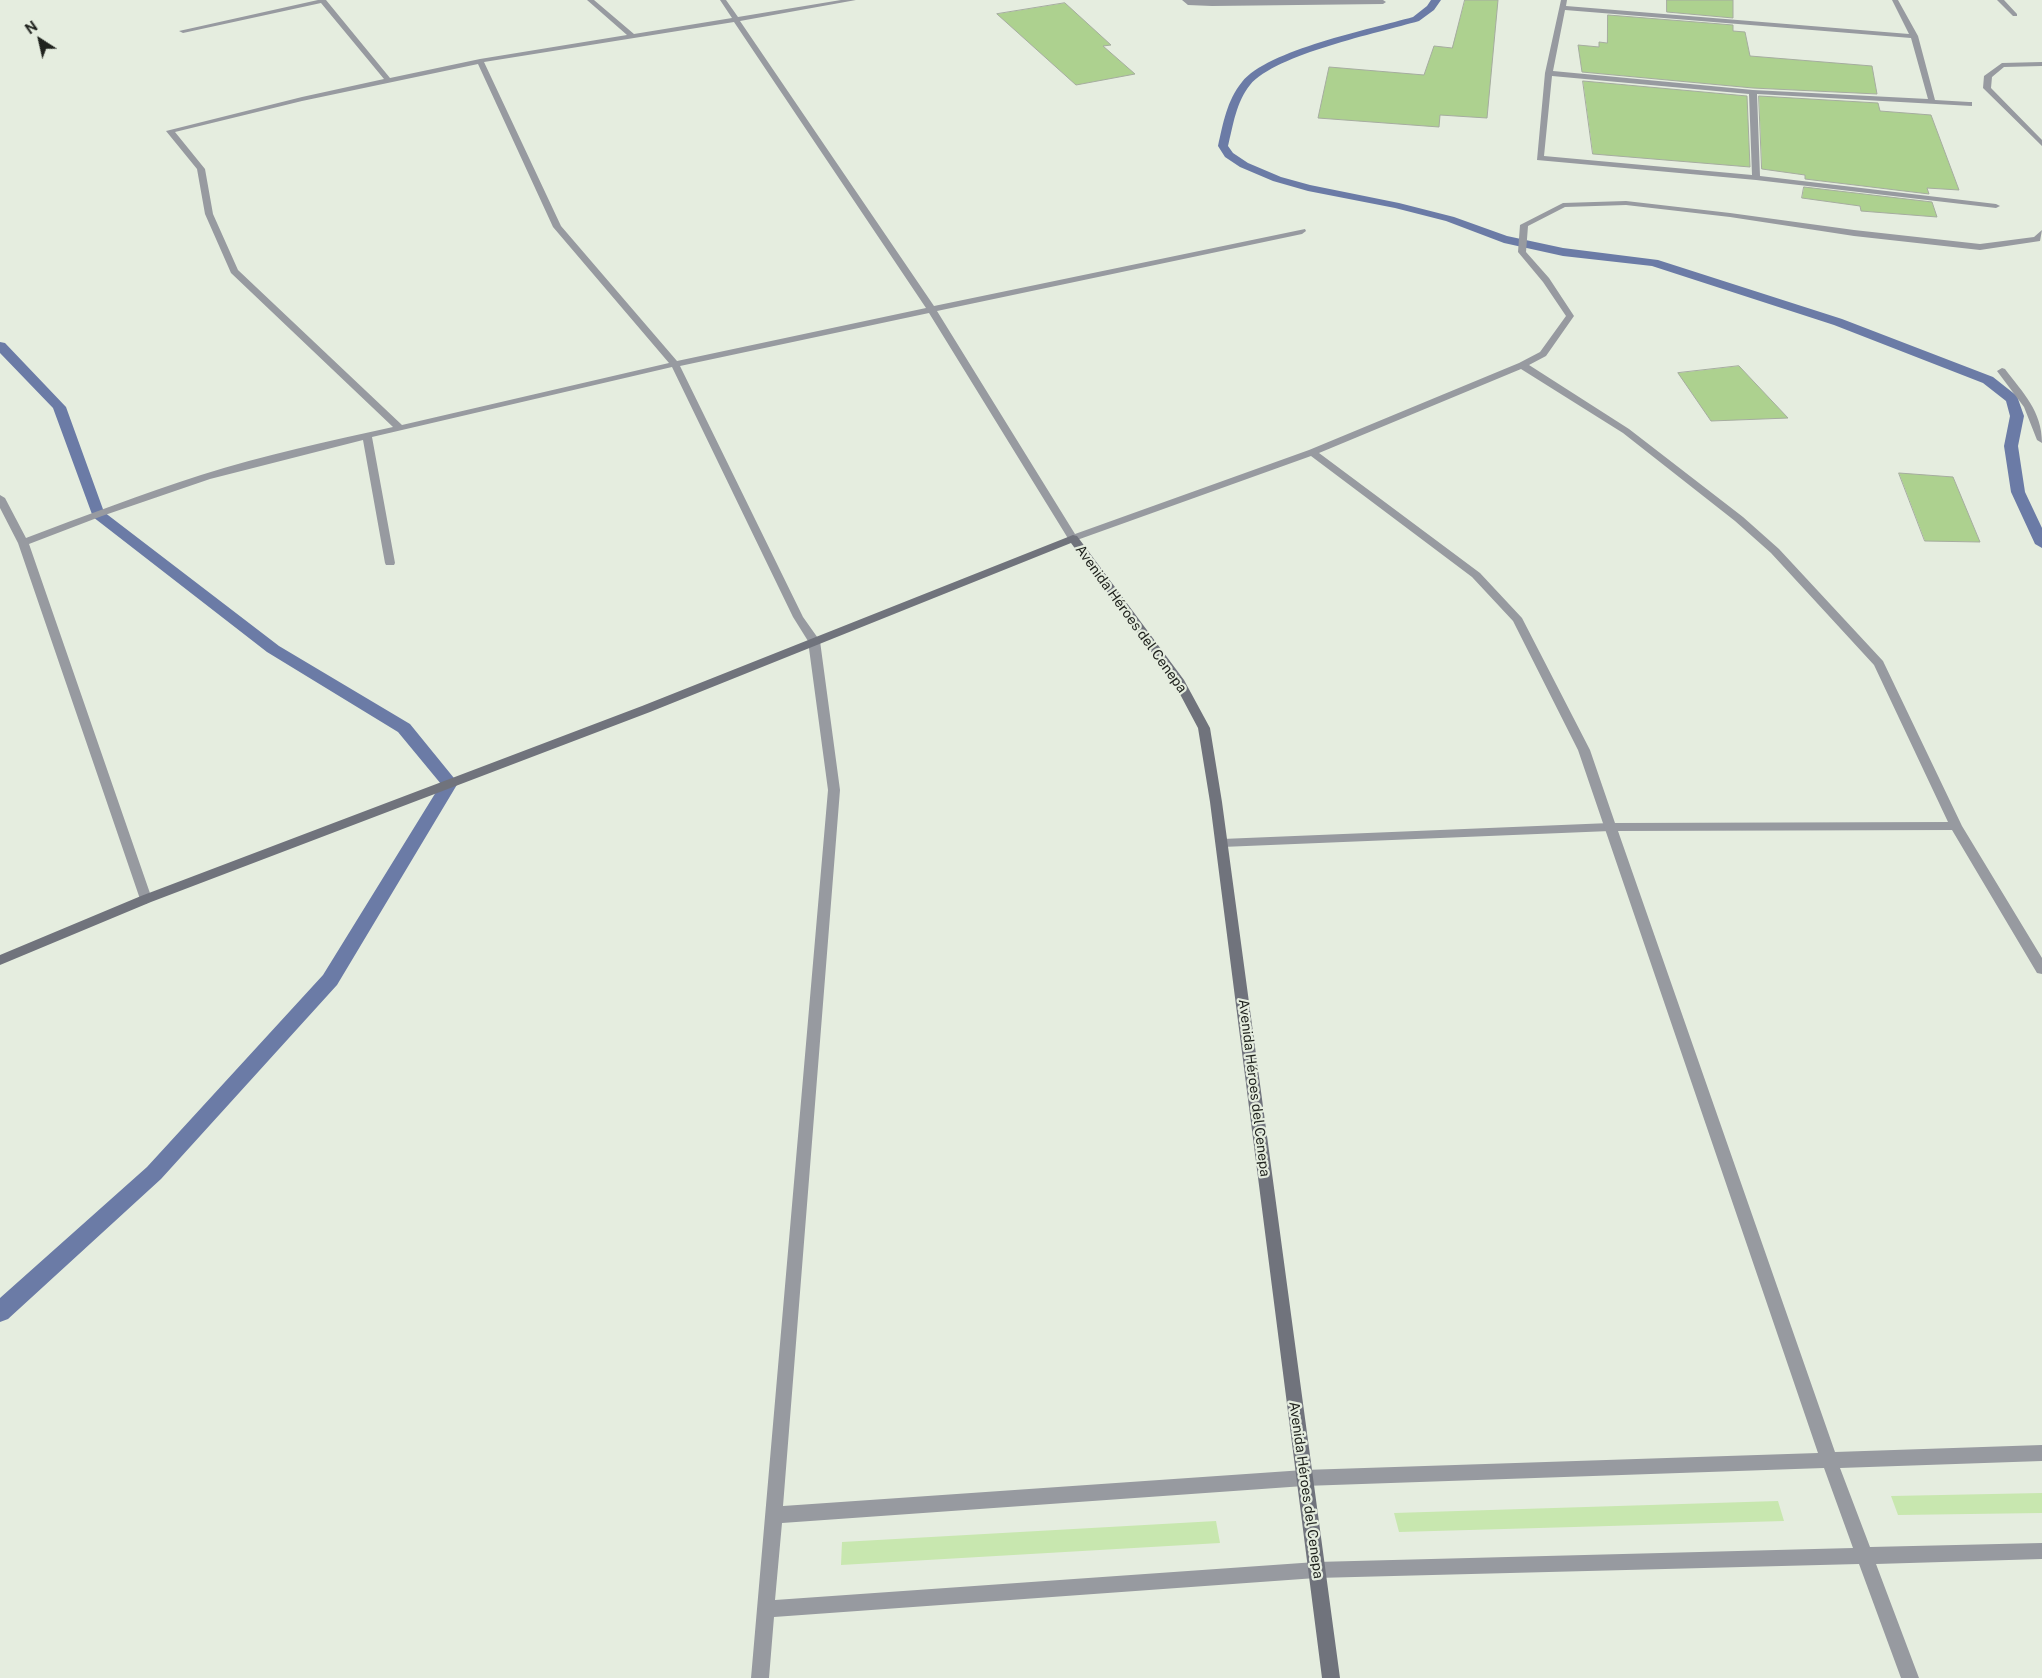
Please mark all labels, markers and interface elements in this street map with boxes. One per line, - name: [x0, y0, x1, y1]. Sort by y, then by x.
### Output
- north arrow: [15, 15, 65, 65]
- text: N: [22, 18, 40, 37]
- street label: Avenida Héroes del Cenepa: [1072, 542, 1190, 696]
- street label: Avenida Héroes del Cenepa: [1235, 998, 1273, 1178]
- street label: Avenida Héroes del Cenepa: [1285, 1400, 1327, 1580]

